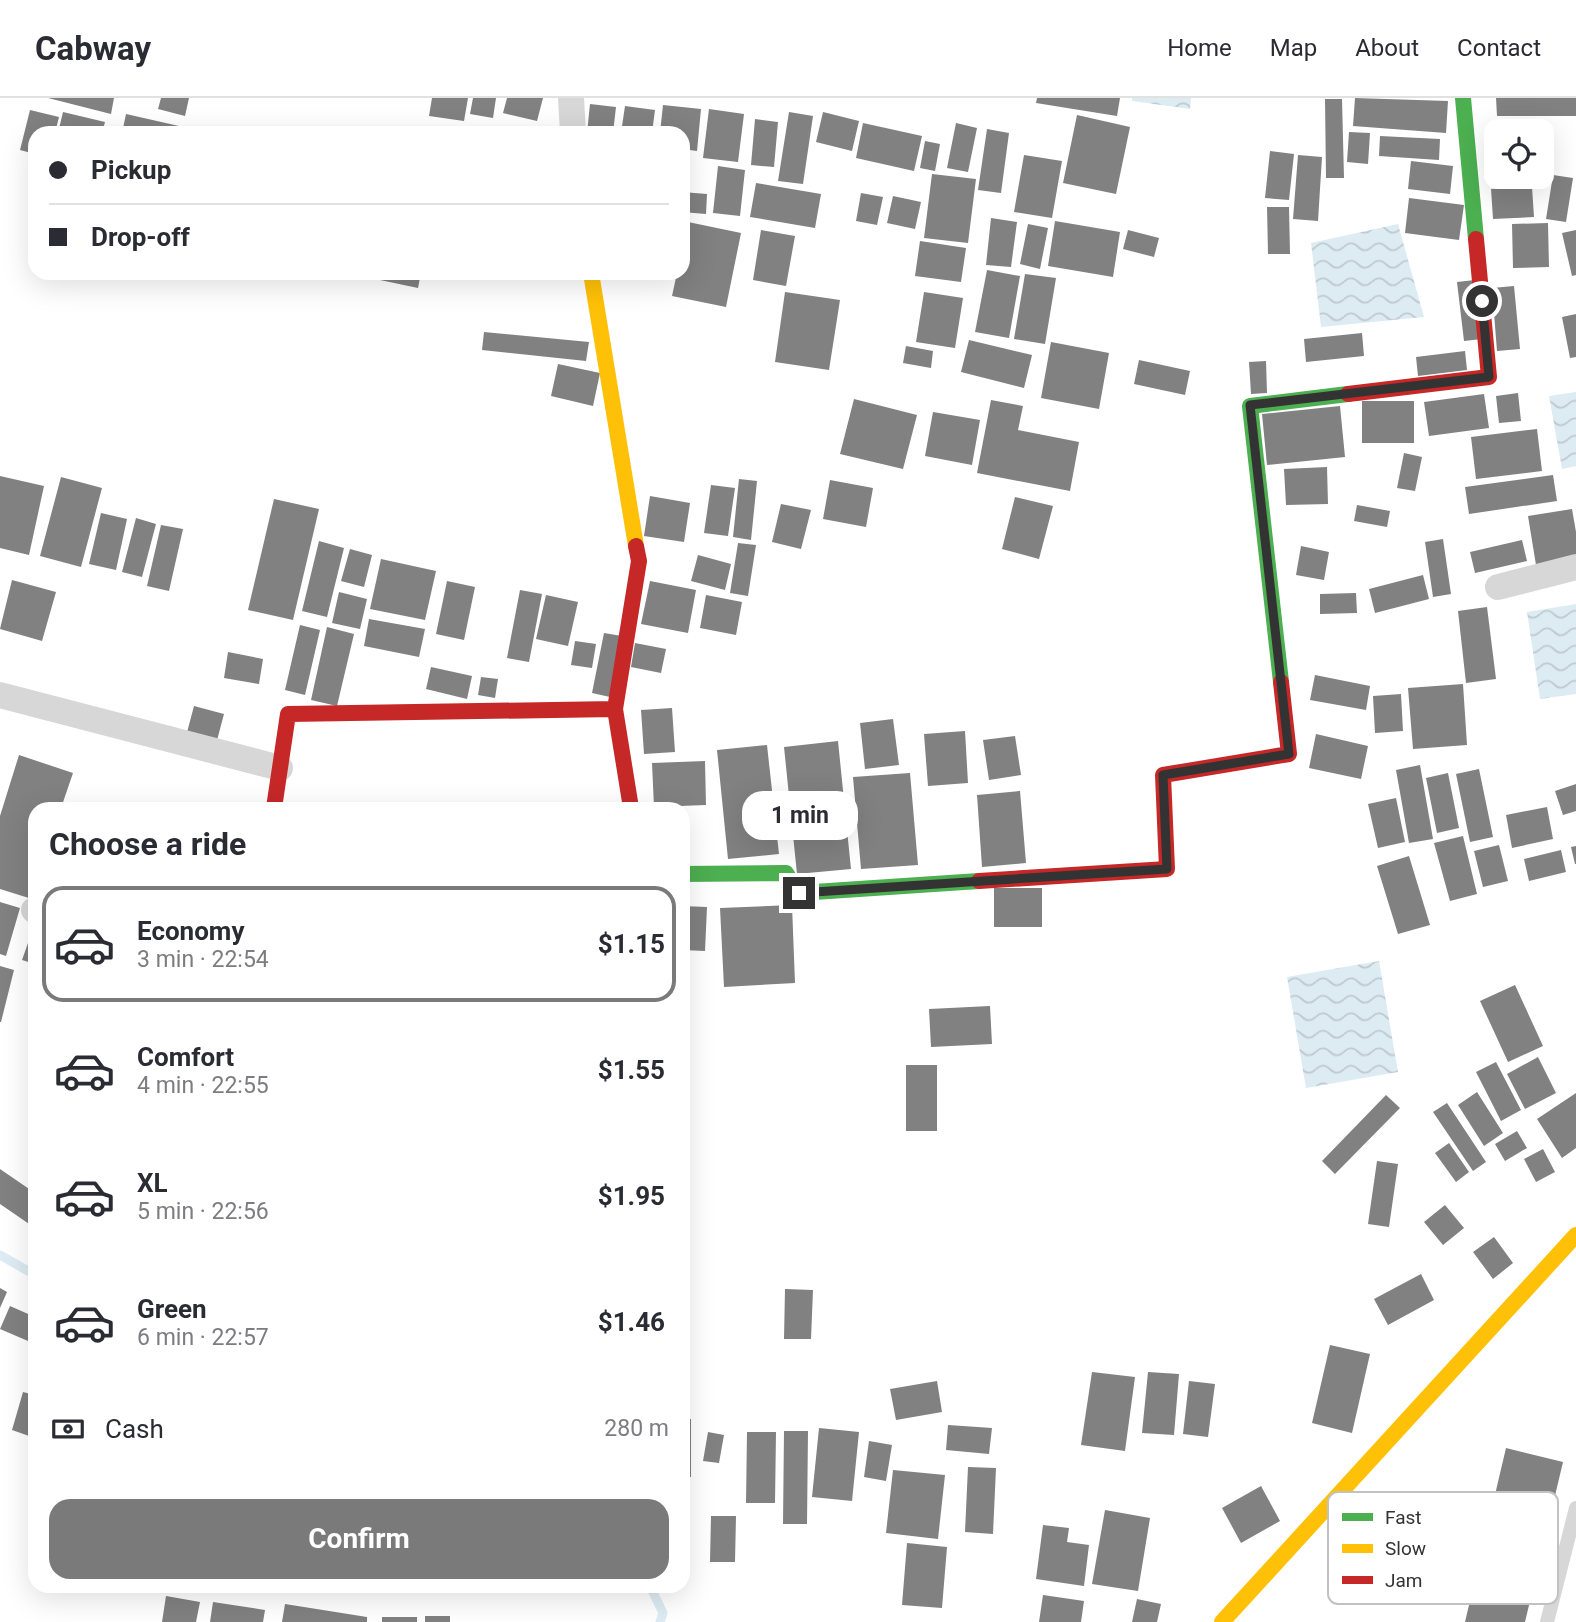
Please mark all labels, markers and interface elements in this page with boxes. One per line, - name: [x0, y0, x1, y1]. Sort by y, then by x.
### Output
- text: Cabway: [35, 29, 151, 68]
- text: Home: [1167, 34, 1232, 62]
- text: Map: [1270, 34, 1317, 62]
- text: About: [1355, 34, 1419, 62]
- text: Contact: [1457, 34, 1541, 62]
- map controls: [1484, 119, 1554, 189]
- button: locate: [1484, 119, 1554, 189]
- text: Pickup: [91, 155, 171, 185]
- text: Drop-off: [91, 222, 190, 252]
- route start: [1466, 285, 1498, 317]
- callout: 1 min: [741, 792, 857, 840]
- text: 1 min: [771, 802, 829, 829]
- text: Choose a ride: [49, 825, 246, 863]
- route end: [783, 877, 815, 909]
- icon: car: [53, 913, 116, 976]
- text: Economy: [137, 916, 244, 946]
- text: $1.15: [598, 929, 665, 959]
- text: 3 min · 22:54: [137, 946, 269, 973]
- icon: car: [53, 1039, 116, 1102]
- text: Comfort: [137, 1042, 234, 1072]
- text: $1.55: [598, 1055, 665, 1085]
- text: 4 min · 22:55: [137, 1072, 269, 1099]
- icon: car: [53, 1165, 116, 1228]
- text: XL: [137, 1168, 168, 1198]
- text: $1.95: [598, 1181, 665, 1211]
- text: 5 min · 22:56: [137, 1198, 269, 1225]
- icon: car: [53, 1291, 116, 1354]
- text: Green: [137, 1294, 207, 1324]
- text: $1.46: [598, 1307, 665, 1337]
- text: 6 min · 22:57: [137, 1324, 269, 1351]
- icon: cash: [49, 1410, 87, 1448]
- text: Cash: [105, 1414, 164, 1444]
- text: 280 m: [604, 1415, 669, 1442]
- legend: [1328, 1492, 1558, 1604]
- button: Confirm: [49, 1499, 669, 1579]
- text: Fast: [1385, 1506, 1422, 1529]
- text: Slow: [1385, 1537, 1426, 1560]
- text: Jam: [1385, 1569, 1422, 1592]

